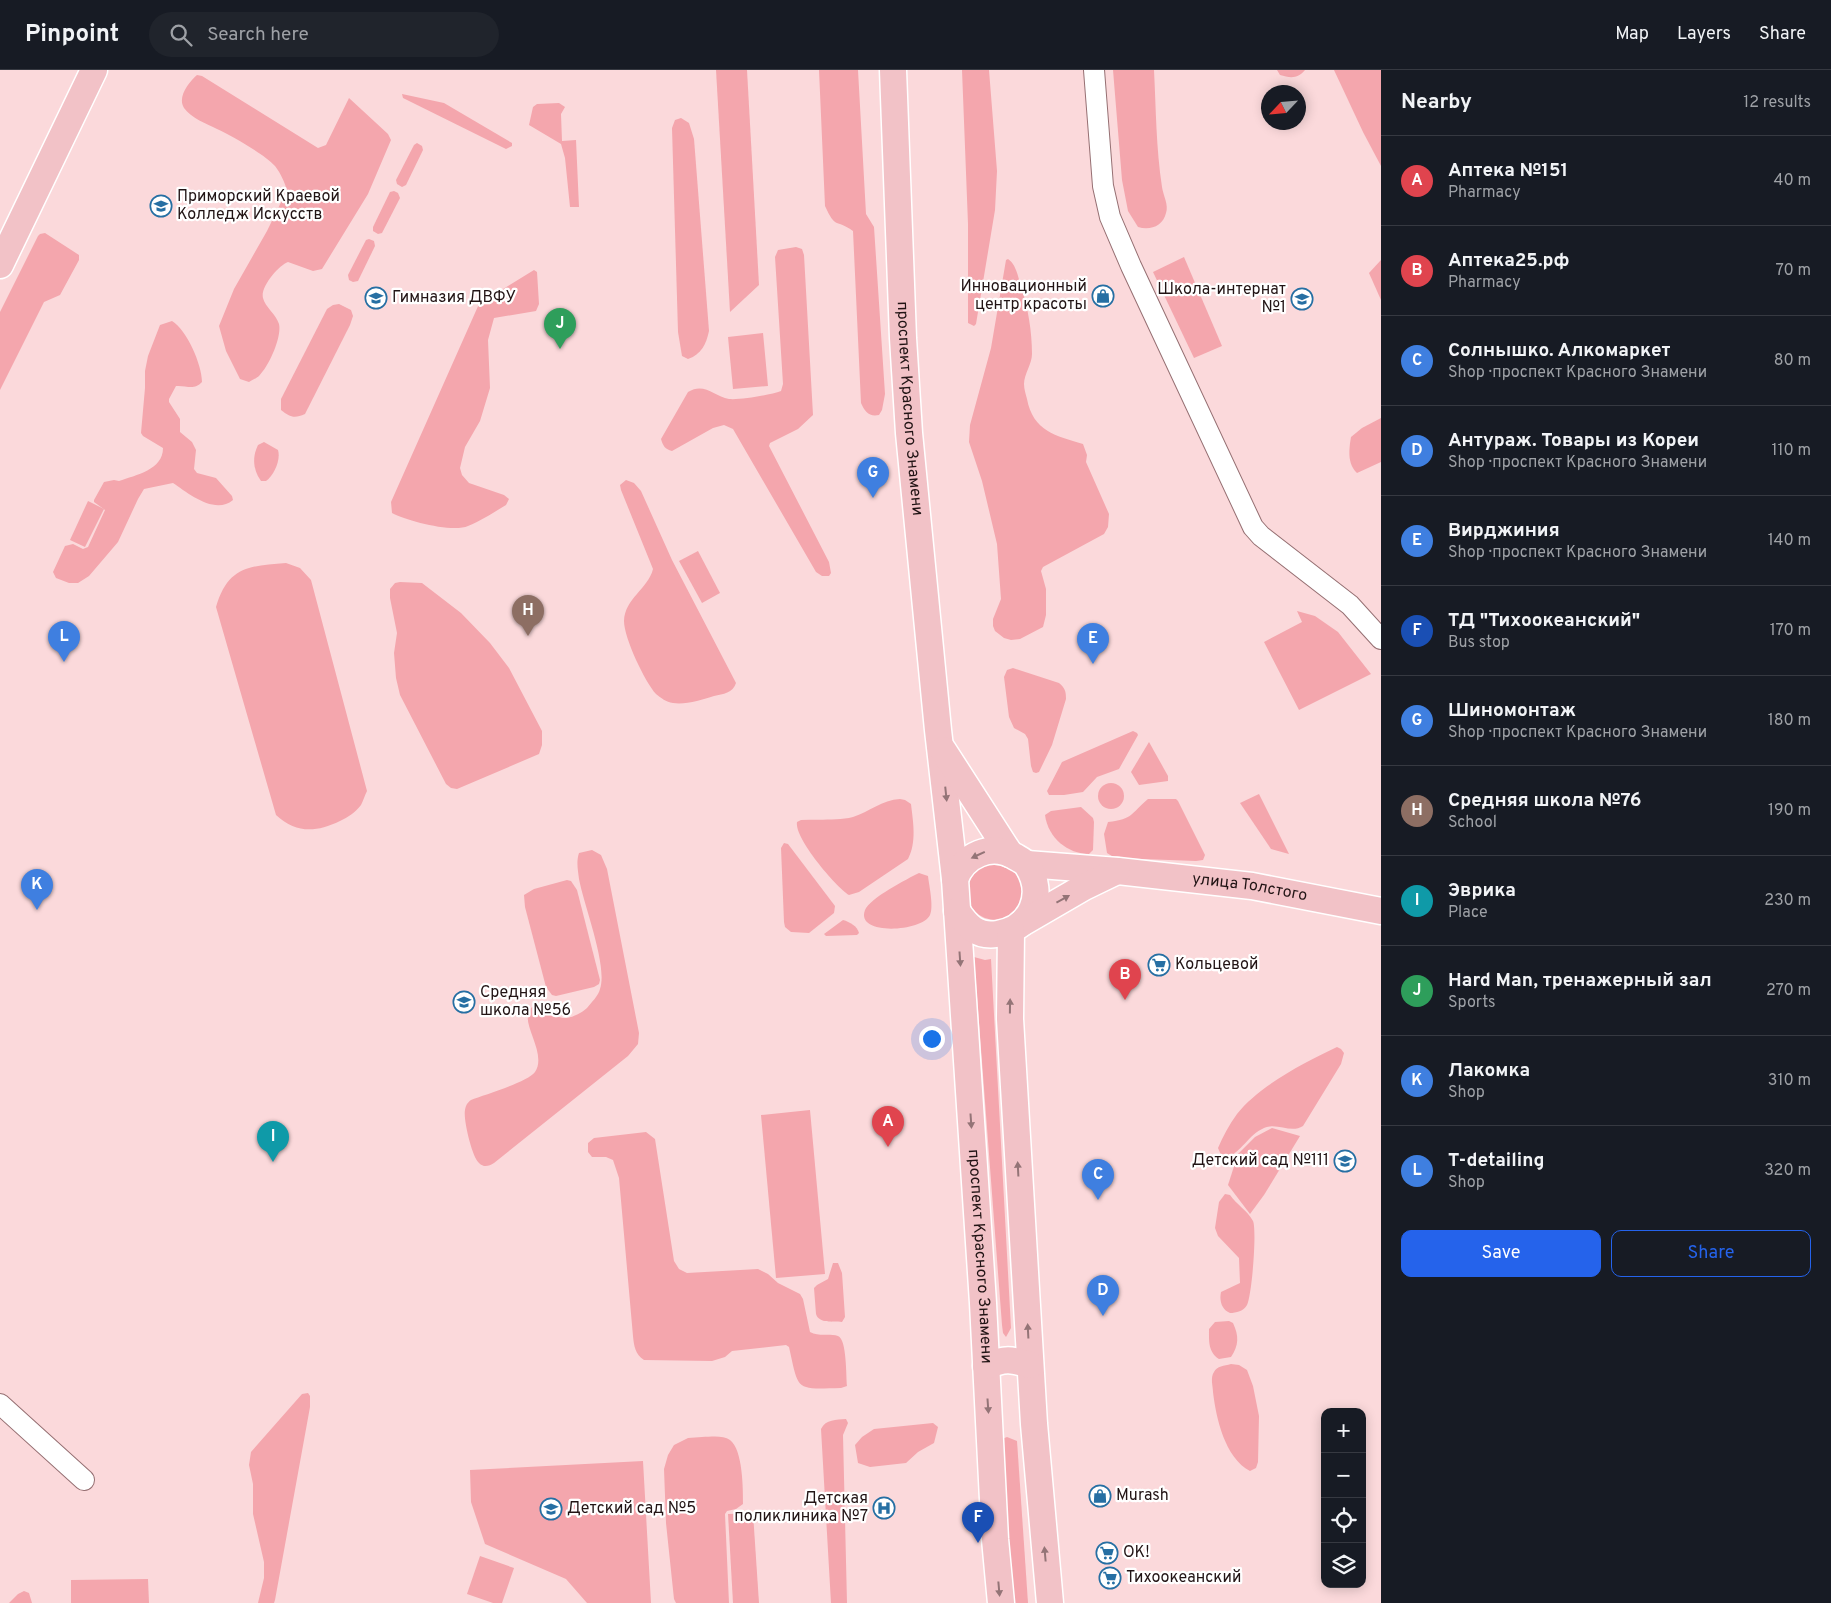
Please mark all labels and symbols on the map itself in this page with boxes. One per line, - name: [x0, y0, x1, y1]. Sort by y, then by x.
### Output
- north arrow: [1261, 85, 1306, 130]
- place label: Приморский Краевой Колледж Искусств: [177, 187, 340, 225]
- school or university icon: Приморский Краевой Колледж Искусств: [149, 194, 173, 218]
- place label: Инновационный центр красоты: [960, 277, 1087, 315]
- place label: Школа-интернат №1: [1157, 280, 1286, 318]
- shop icon: Инновационный центр красоты: [1091, 284, 1115, 308]
- school or university icon: Гимназия ДВФУ: [364, 286, 388, 310]
- school or university icon: Школа-интернат №1: [1290, 287, 1314, 311]
- place label: Гимназия ДВФУ: [392, 288, 516, 308]
- street label: проспект Красного Знамени: [892, 301, 927, 517]
- pin: J: [544, 308, 576, 349]
- pin: G: [857, 457, 889, 498]
- pin: H: [512, 595, 544, 636]
- pin: L: [48, 621, 80, 662]
- pin: E: [1077, 623, 1109, 664]
- one-way arrow: [942, 786, 950, 802]
- one-way arrow: [970, 851, 985, 860]
- pin: K: [21, 869, 53, 910]
- street label: улица Толстого: [1191, 869, 1309, 906]
- one-way arrow: [1057, 894, 1070, 903]
- one-way arrow: [957, 952, 965, 968]
- supermarket icon: Кольцевой: [1147, 953, 1171, 977]
- place label: Кольцевой: [1175, 955, 1258, 975]
- pin: B: [1109, 959, 1141, 1000]
- place label: Средняя школа №56: [480, 983, 571, 1021]
- school or university icon: Средняя школа №56: [452, 990, 476, 1014]
- one-way arrow: [1006, 998, 1014, 1014]
- your location: [919, 1026, 945, 1052]
- pin: A: [872, 1106, 904, 1147]
- one-way arrow: [967, 1114, 975, 1130]
- pin: I: [257, 1121, 289, 1162]
- street label: проспект Красного Знамени: [963, 1148, 996, 1364]
- school or university icon: Детский сад №111: [1333, 1149, 1357, 1173]
- place label: Детский сад №111: [1192, 1151, 1329, 1171]
- pin: C: [1082, 1159, 1114, 1200]
- one-way arrow: [1014, 1160, 1022, 1176]
- pin: D: [1087, 1275, 1119, 1316]
- one-way arrow: [1024, 1323, 1032, 1339]
- one-way arrow: [985, 1398, 993, 1414]
- shop icon: Murash: [1088, 1484, 1112, 1508]
- place label: Murash: [1116, 1486, 1169, 1506]
- place label: Детская поликлиника №7: [734, 1489, 868, 1527]
- hospital icon: Детская поликлиника №7: [872, 1496, 896, 1520]
- school or university icon: Детский сад №5: [539, 1497, 563, 1521]
- place label: Детский сад №5: [567, 1499, 696, 1519]
- pin: F: [962, 1502, 994, 1543]
- supermarket icon: ОК!: [1095, 1541, 1119, 1565]
- place label: ОК!: [1123, 1543, 1150, 1563]
- one-way arrow: [1041, 1546, 1049, 1562]
- supermarket icon: Тихоокеанский: [1098, 1566, 1122, 1590]
- place label: Тихоокеанский: [1126, 1568, 1241, 1588]
- one-way arrow: [996, 1581, 1004, 1597]

